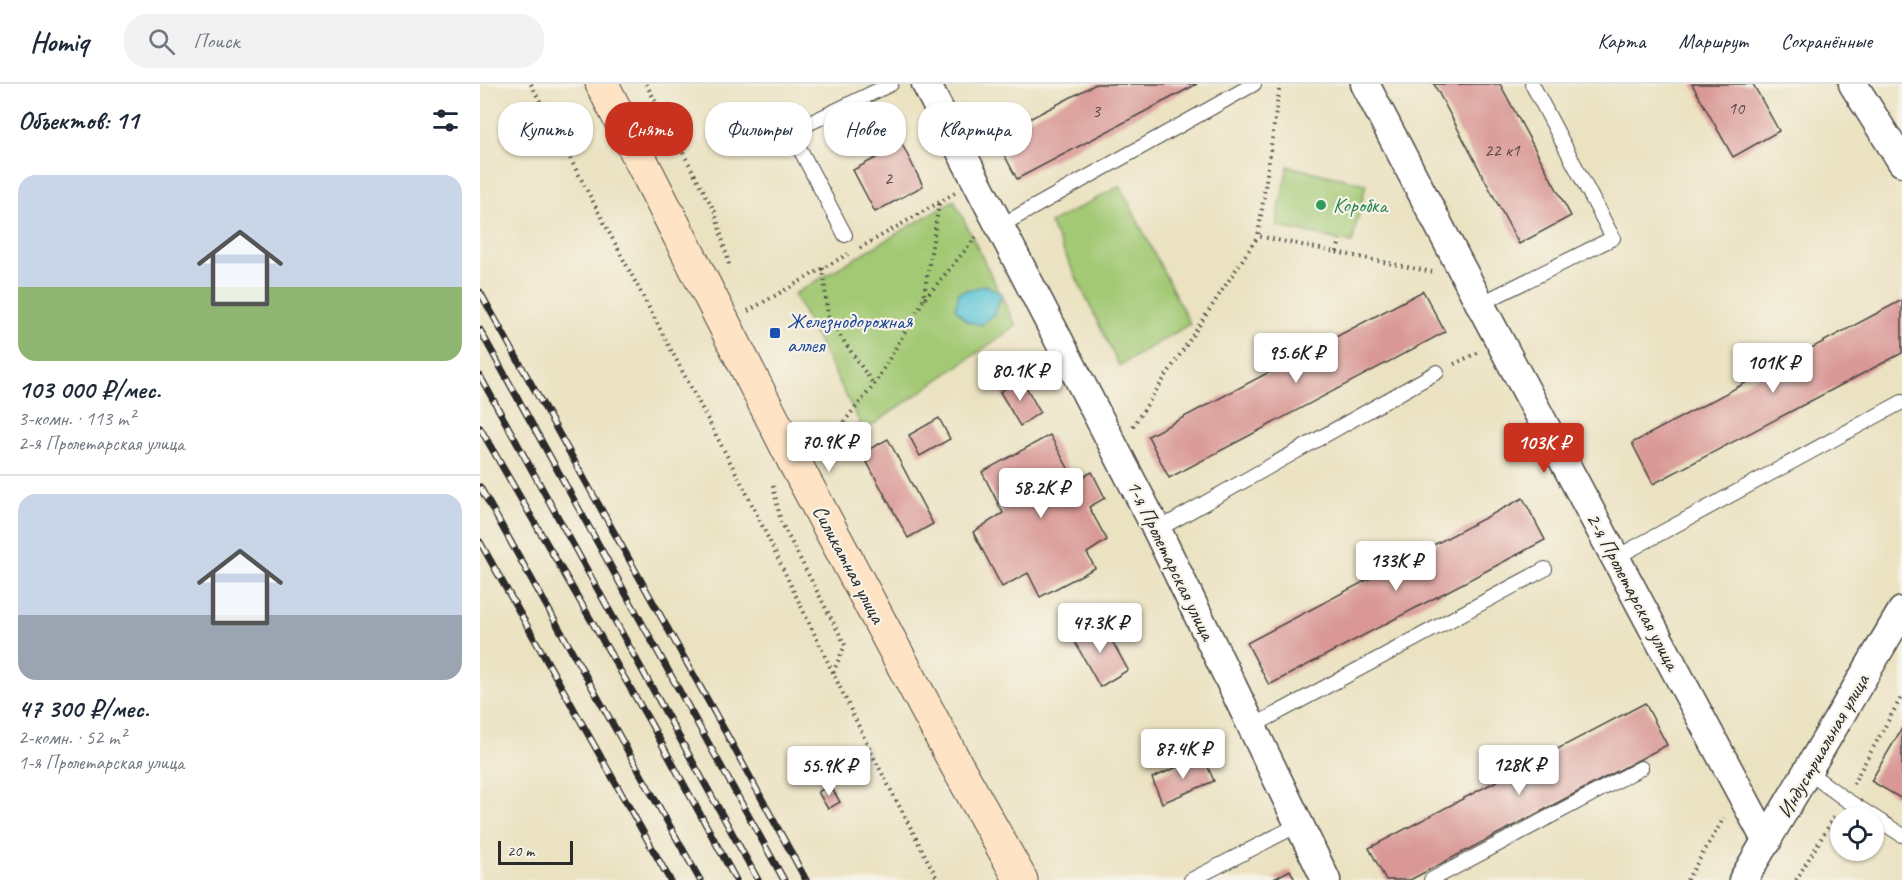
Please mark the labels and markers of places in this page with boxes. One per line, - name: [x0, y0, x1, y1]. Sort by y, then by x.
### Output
- place label: Коробка: [1333, 192, 1390, 218]
- marker: Коробка: [1314, 198, 1328, 212]
- place label: Железнодорожная аллея: [787, 308, 914, 358]
- marker: Железнодорожная аллея: [768, 326, 782, 340]
- pin: 95.6K ₽: [1241, 333, 1351, 384]
- pin: 101K ₽: [1724, 343, 1822, 394]
- pin: 80.1K ₽: [965, 351, 1075, 402]
- pin: 70.9K ₽: [774, 422, 884, 473]
- pin: 103K ₽: [1495, 423, 1593, 474]
- pin: 58.2K ₽: [986, 468, 1096, 519]
- pin: 133K ₽: [1347, 541, 1445, 592]
- pin: 47.3K ₽: [1045, 603, 1155, 654]
- pin: 87.4K ₽: [1128, 729, 1238, 780]
- pin: 128K ₽: [1470, 745, 1568, 796]
- pin: 55.9K ₽: [774, 746, 884, 797]

